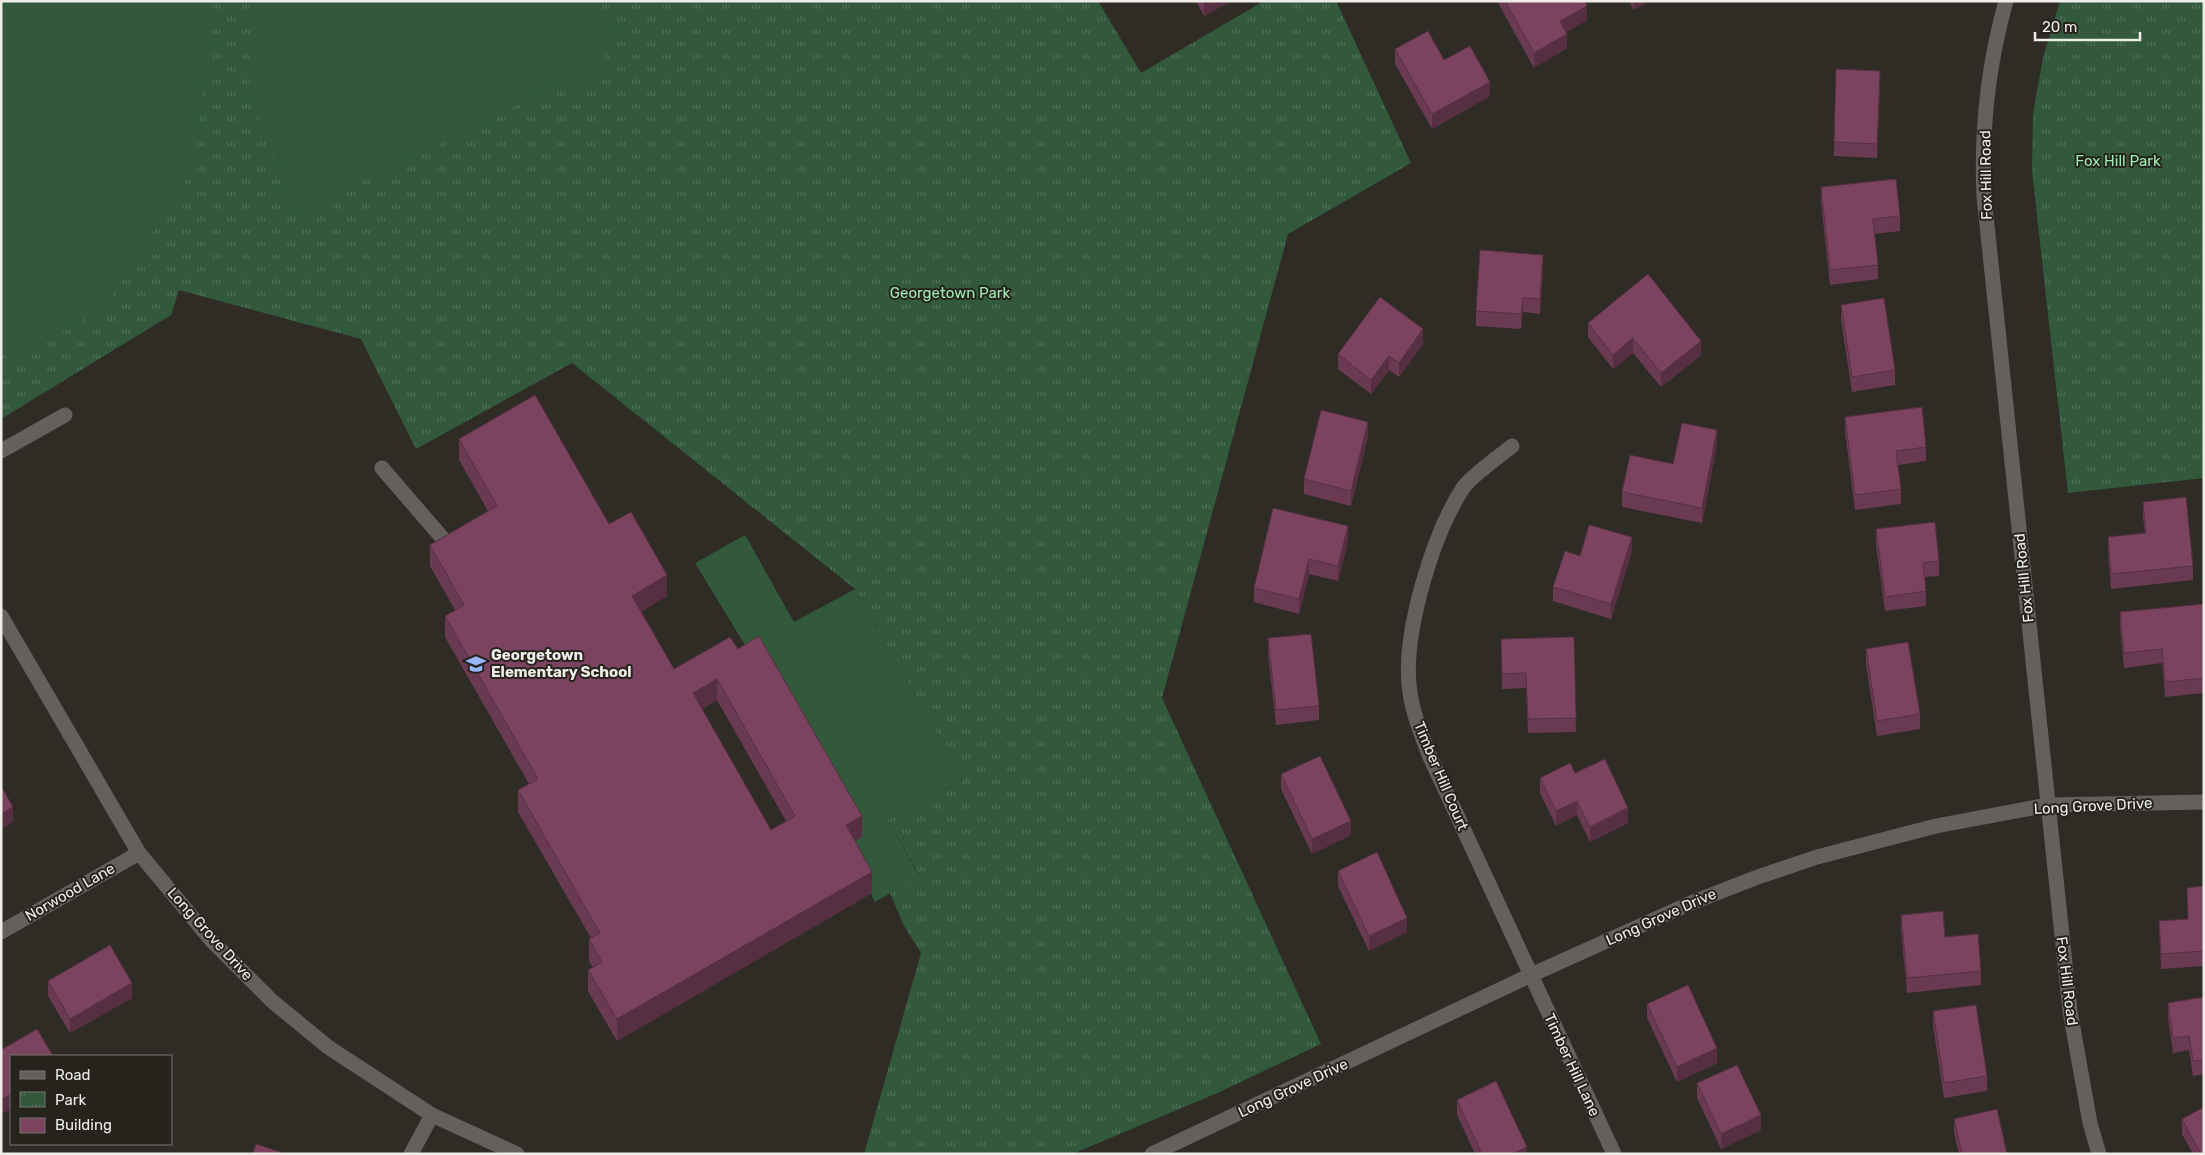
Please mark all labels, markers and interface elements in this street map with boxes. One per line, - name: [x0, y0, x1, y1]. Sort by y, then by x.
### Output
- scale bar: [2035, 10, 2140, 42]
- text: 20 m: [2042, 18, 2077, 36]
- street label: Fox Hill Road: [1976, 130, 1996, 220]
- park label: Fox Hill Park: [2075, 152, 2161, 170]
- park label: Georgetown Park: [890, 284, 1010, 302]
- street label: Fox Hill Road: [2010, 532, 2038, 624]
- place label: Georgetown Elementary School: [491, 646, 632, 681]
- school or university icon: Georgetown Elementary School: [465, 653, 487, 675]
- street label: Timber Hill Court: [1410, 719, 1472, 833]
- street label: Long Grove Drive: [2033, 794, 2153, 818]
- street label: Norwood Lane: [22, 859, 118, 925]
- street label: Long Grove Drive: [164, 884, 256, 984]
- street label: Long Grove Drive: [1603, 885, 1719, 949]
- street label: Fox Hill Road: [2053, 935, 2081, 1027]
- street label: Timber Hill Lane: [1540, 1011, 1604, 1119]
- legend: [10, 1055, 172, 1145]
- street label: Long Grove Drive: [1235, 1055, 1351, 1121]
- text: Road: [55, 1066, 91, 1084]
- text: Park: [55, 1091, 86, 1109]
- text: Building: [55, 1116, 112, 1134]

